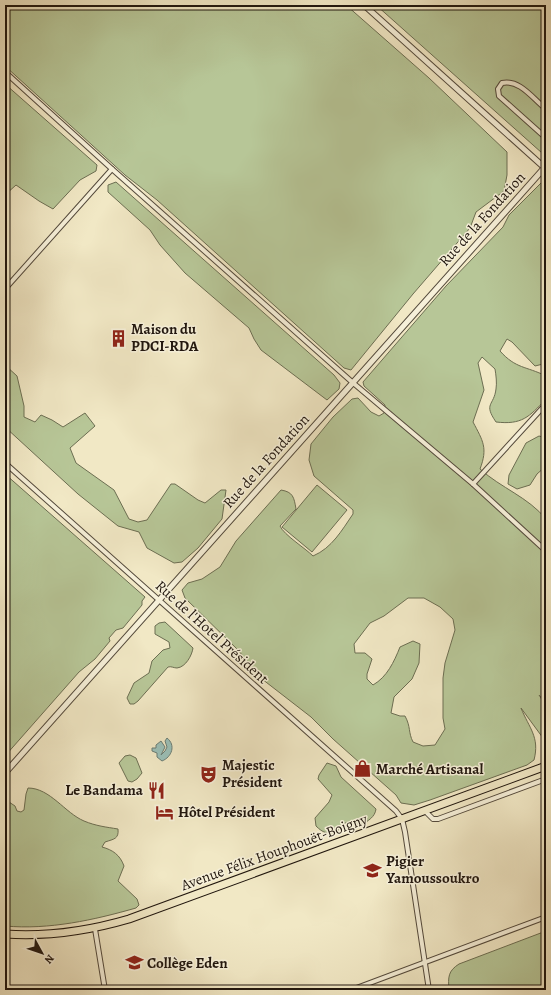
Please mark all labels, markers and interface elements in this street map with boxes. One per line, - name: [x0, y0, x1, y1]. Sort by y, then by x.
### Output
- street label: Rue de la Fondation: [434, 168, 530, 270]
- place label: Maison du PDCI-RDA: [131, 319, 199, 356]
- building icon: Maison du PDCI-RDA: [108, 328, 128, 348]
- street label: Rue de la Fondation: [218, 410, 314, 512]
- street label: Rue de l'Hotel Président: [151, 576, 273, 688]
- place label: Majestic Président: [222, 755, 282, 792]
- shop icon: Marché Artisanal: [353, 759, 373, 779]
- place label: Marché Artisanal: [376, 759, 483, 779]
- theatre icon: Majestic Président: [199, 764, 219, 784]
- place label: Le Bandama: [65, 780, 144, 800]
- restaurant icon: Le Bandama: [146, 780, 166, 800]
- hotel icon: Hôtel Président: [155, 802, 175, 822]
- place label: Hôtel Président: [178, 802, 275, 822]
- street label: Avenue Félix Houphouët-Boigny: [177, 809, 370, 895]
- place label: Pigier Yamoussoukro: [385, 851, 480, 888]
- school or university icon: Pigier Yamoussoukro: [363, 860, 383, 880]
- north arrow: [22, 933, 62, 973]
- text: N: [41, 951, 58, 967]
- school or university icon: Collège Eden: [124, 953, 144, 973]
- place label: Collège Eden: [147, 953, 228, 973]

